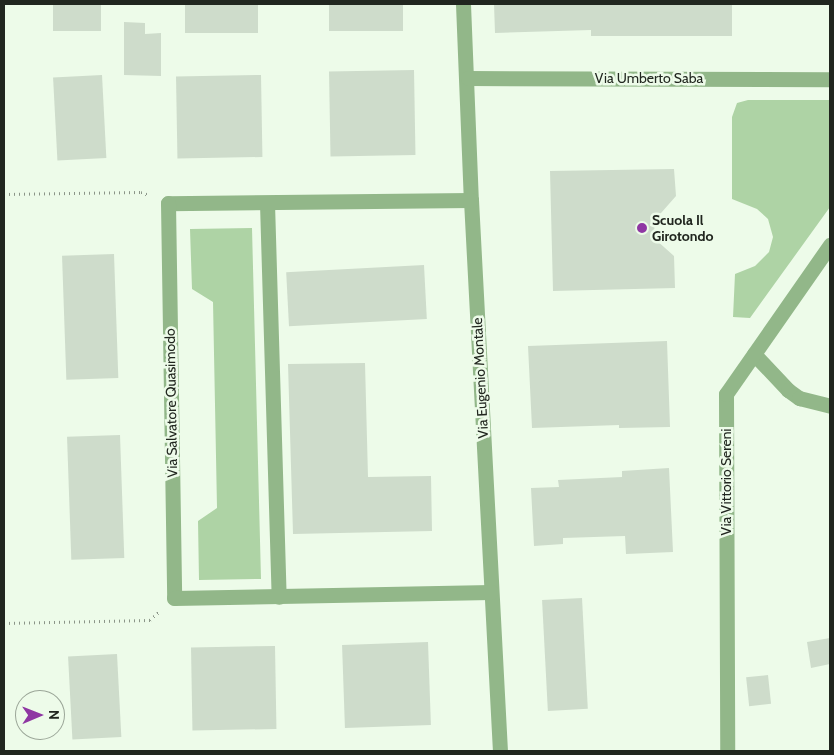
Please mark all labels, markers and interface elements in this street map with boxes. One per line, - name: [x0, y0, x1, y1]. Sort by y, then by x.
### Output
- street label: Via Umberto Saba: [595, 70, 703, 86]
- place label: Scuola Il Girotondo: [652, 212, 713, 244]
- marker: Scuola Il Girotondo: [636, 222, 648, 234]
- street label: Via Eugenio Montale: [468, 317, 492, 439]
- street label: Via Salvatore Quasimodo: [161, 328, 181, 478]
- street label: Via Vittorio Sereni: [718, 429, 734, 535]
- north arrow: [15, 690, 65, 740]
- text: N: [45, 710, 63, 720]

